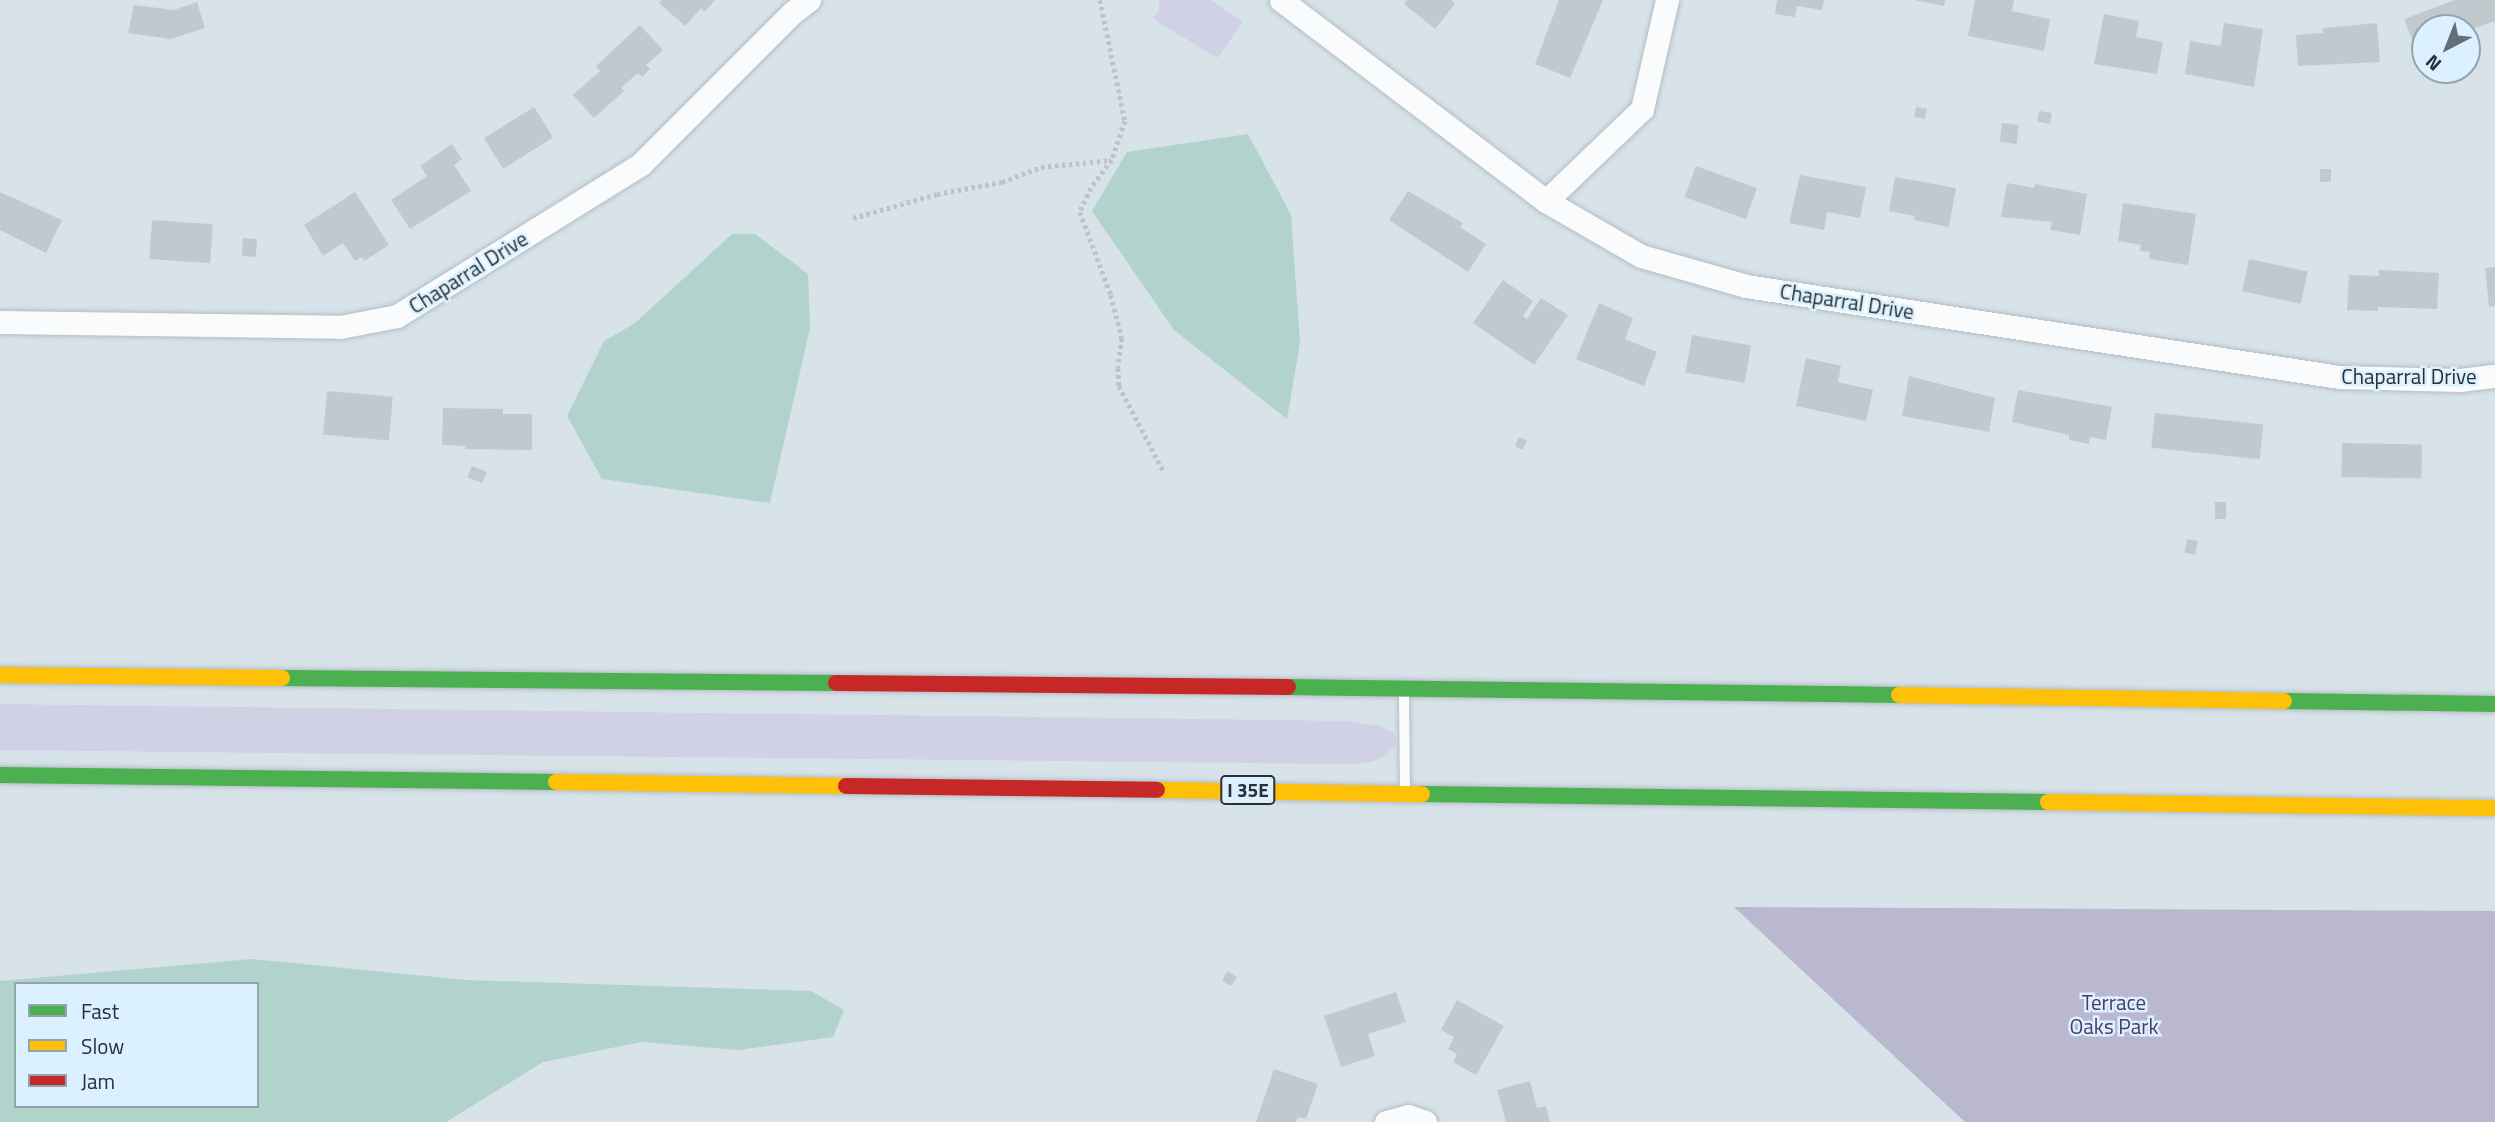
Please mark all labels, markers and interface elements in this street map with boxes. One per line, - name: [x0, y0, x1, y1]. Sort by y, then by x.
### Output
- north arrow: [2411, 14, 2481, 84]
- text: N: [2418, 48, 2448, 79]
- street label: Chaparral Drive: [404, 225, 532, 319]
- street label: Chaparral Drive: [1778, 278, 1916, 324]
- street label: Chaparral Drive: [2341, 363, 2477, 389]
- road number: I 35E: [1220, 775, 1276, 806]
- legend: [14, 982, 259, 1108]
- park label: Terrace Oaks Park: [2069, 989, 2159, 1039]
- text: Fast: [81, 995, 119, 1027]
- text: Slow: [81, 1030, 124, 1062]
- text: Jam: [81, 1065, 115, 1097]

